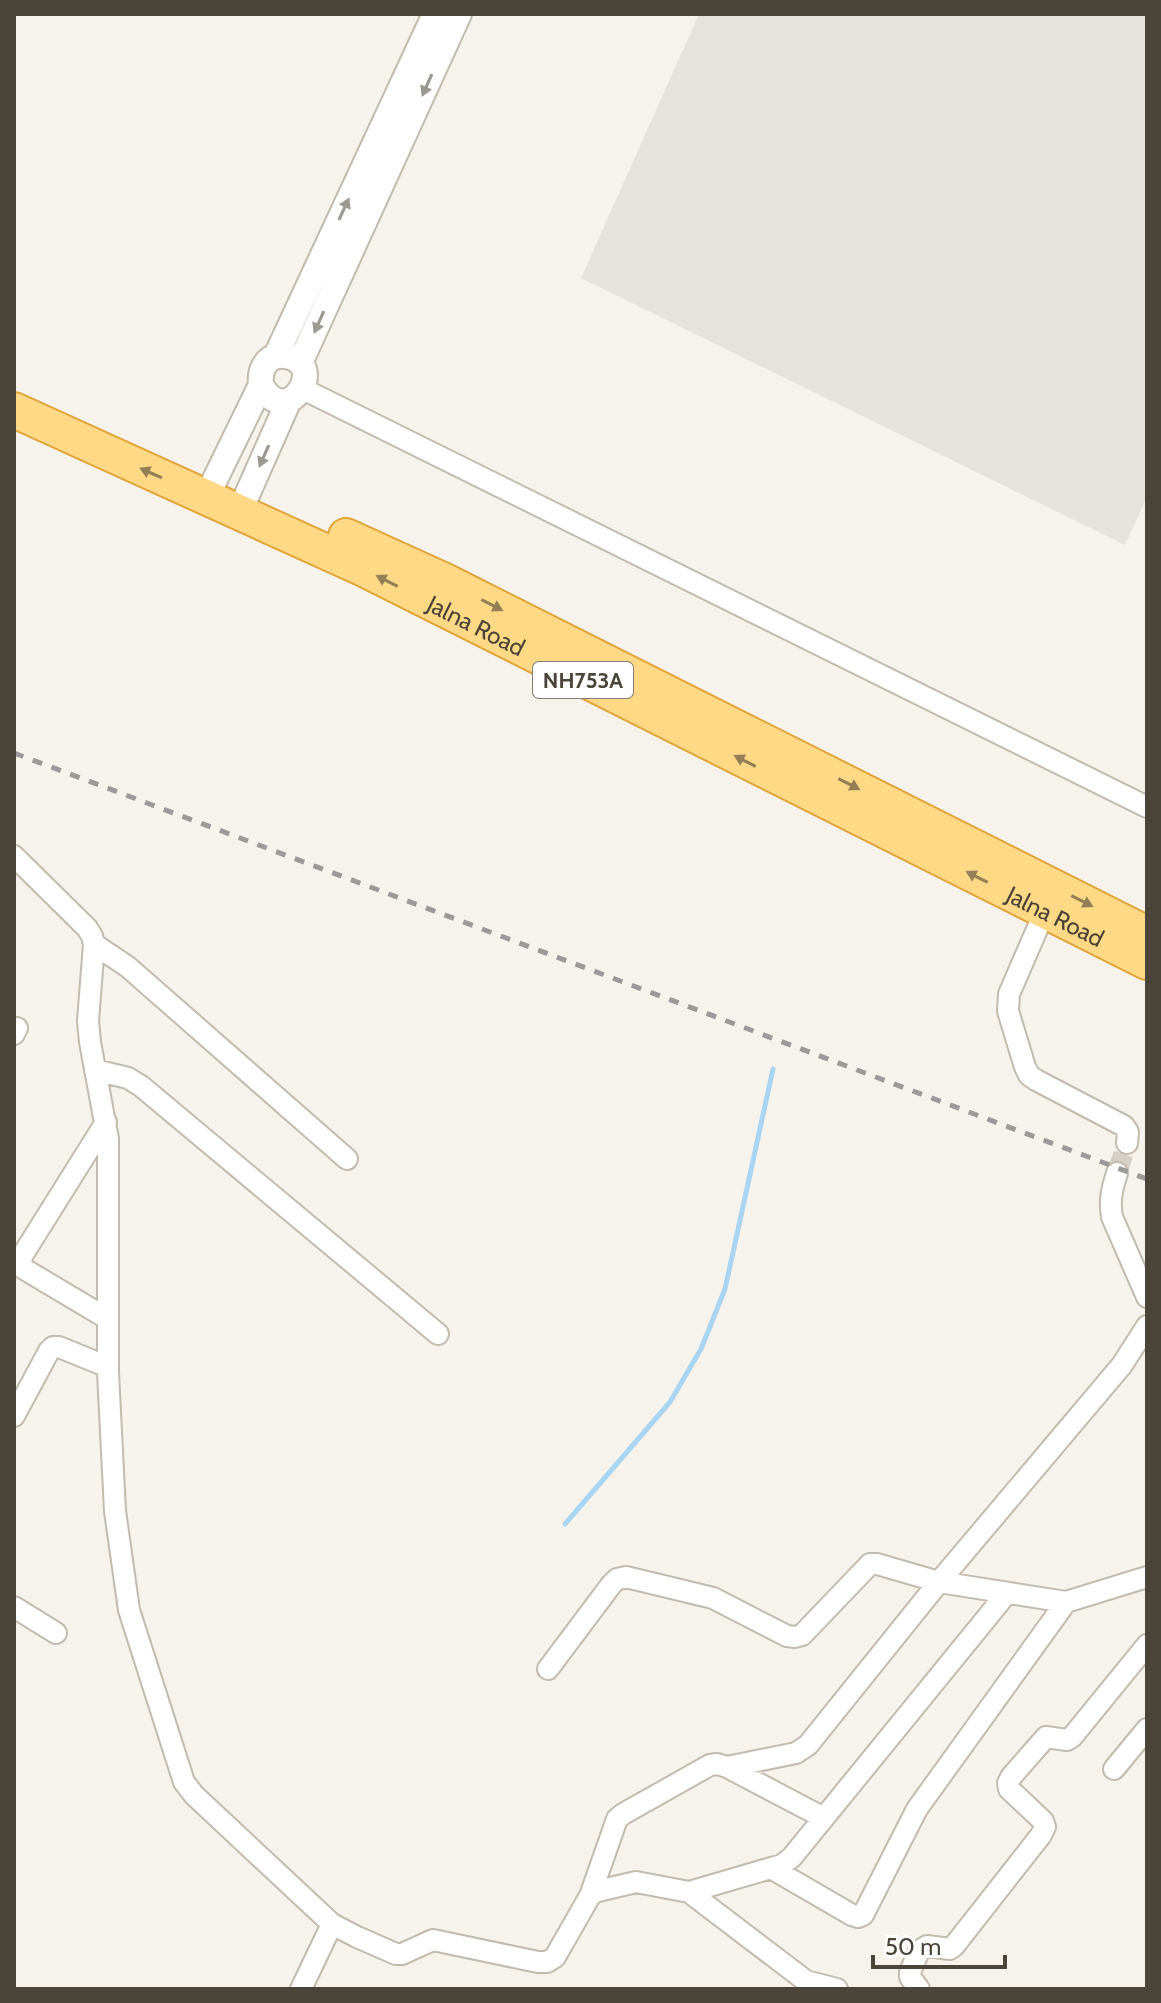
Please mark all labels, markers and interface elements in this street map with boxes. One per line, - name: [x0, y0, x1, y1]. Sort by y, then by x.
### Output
- one-way arrow: [420, 73, 433, 97]
- one-way arrow: [337, 198, 351, 221]
- one-way arrow: [312, 310, 326, 333]
- one-way arrow: [257, 445, 271, 468]
- one-way arrow: [139, 466, 163, 480]
- one-way arrow: [376, 575, 399, 588]
- street label: Jalna Road: [422, 588, 530, 662]
- one-way arrow: [480, 598, 503, 611]
- road number: NH753A: [533, 662, 633, 698]
- one-way arrow: [733, 754, 756, 768]
- one-way arrow: [838, 778, 861, 791]
- one-way arrow: [966, 870, 989, 884]
- street label: Jalna Road: [1001, 879, 1109, 953]
- one-way arrow: [1070, 894, 1093, 908]
- scale bar: [873, 1919, 1005, 1969]
- text: 50 m: [885, 1932, 941, 1961]

